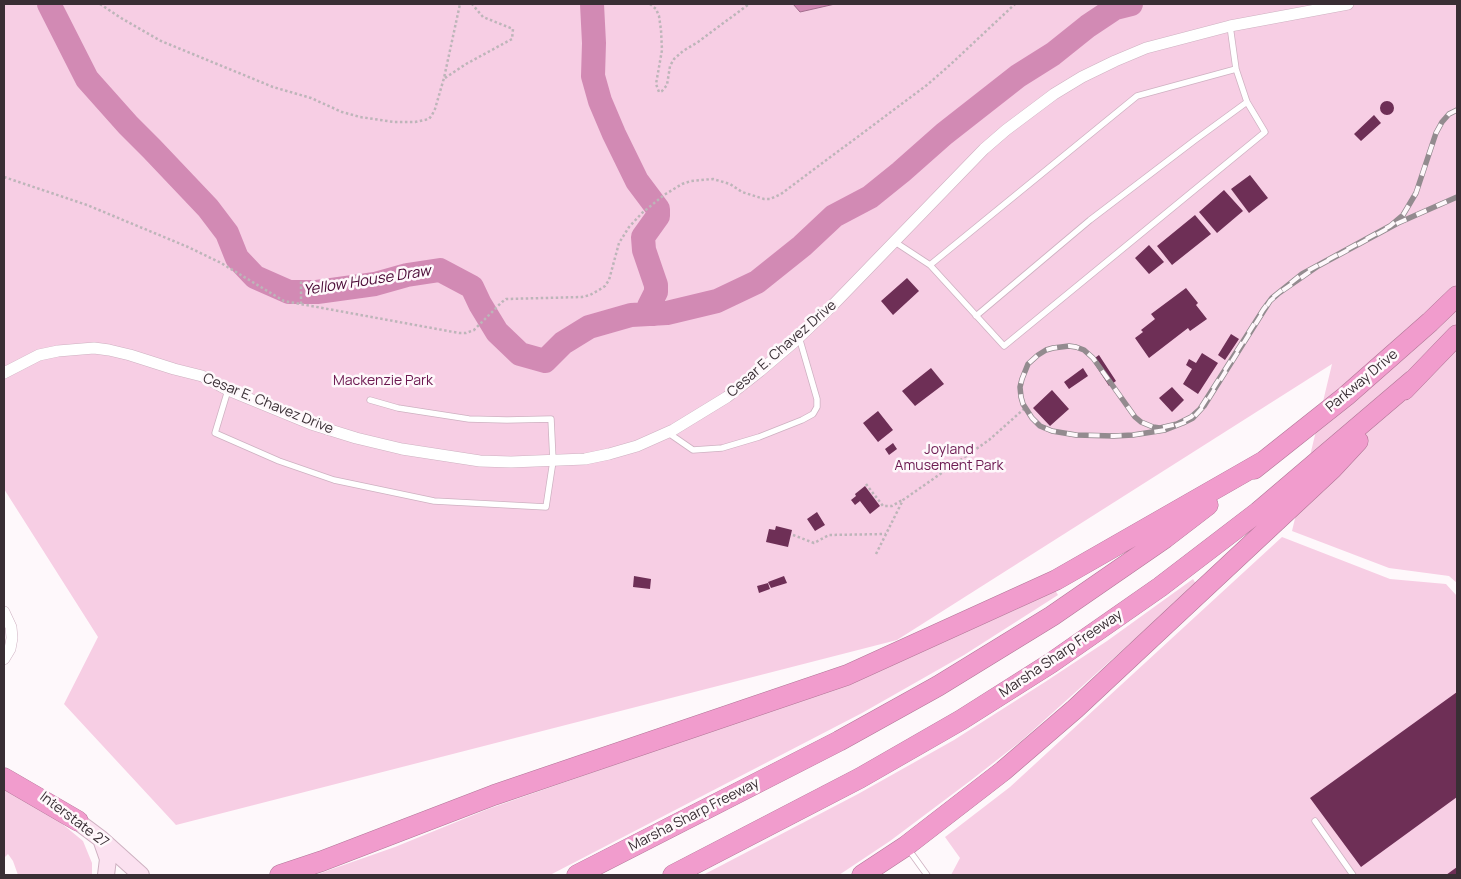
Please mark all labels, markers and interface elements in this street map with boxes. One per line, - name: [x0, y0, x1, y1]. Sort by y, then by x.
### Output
- water label: Yellow House Draw: [302, 262, 432, 300]
- street label: Cesar E. Chavez Drive: [724, 297, 840, 401]
- street label: Parkway Drive: [1323, 346, 1401, 416]
- street label: Cesar E. Chavez Drive: [200, 370, 336, 438]
- park label: Mackenzie Park: [333, 373, 433, 389]
- park label: Joyland Amusement Park: [895, 442, 1003, 474]
- street label: Marsha Sharp Freeway: [996, 607, 1126, 701]
- street label: Marsha Sharp Freeway: [626, 775, 762, 855]
- street label: Interstate 27: [36, 789, 112, 851]

